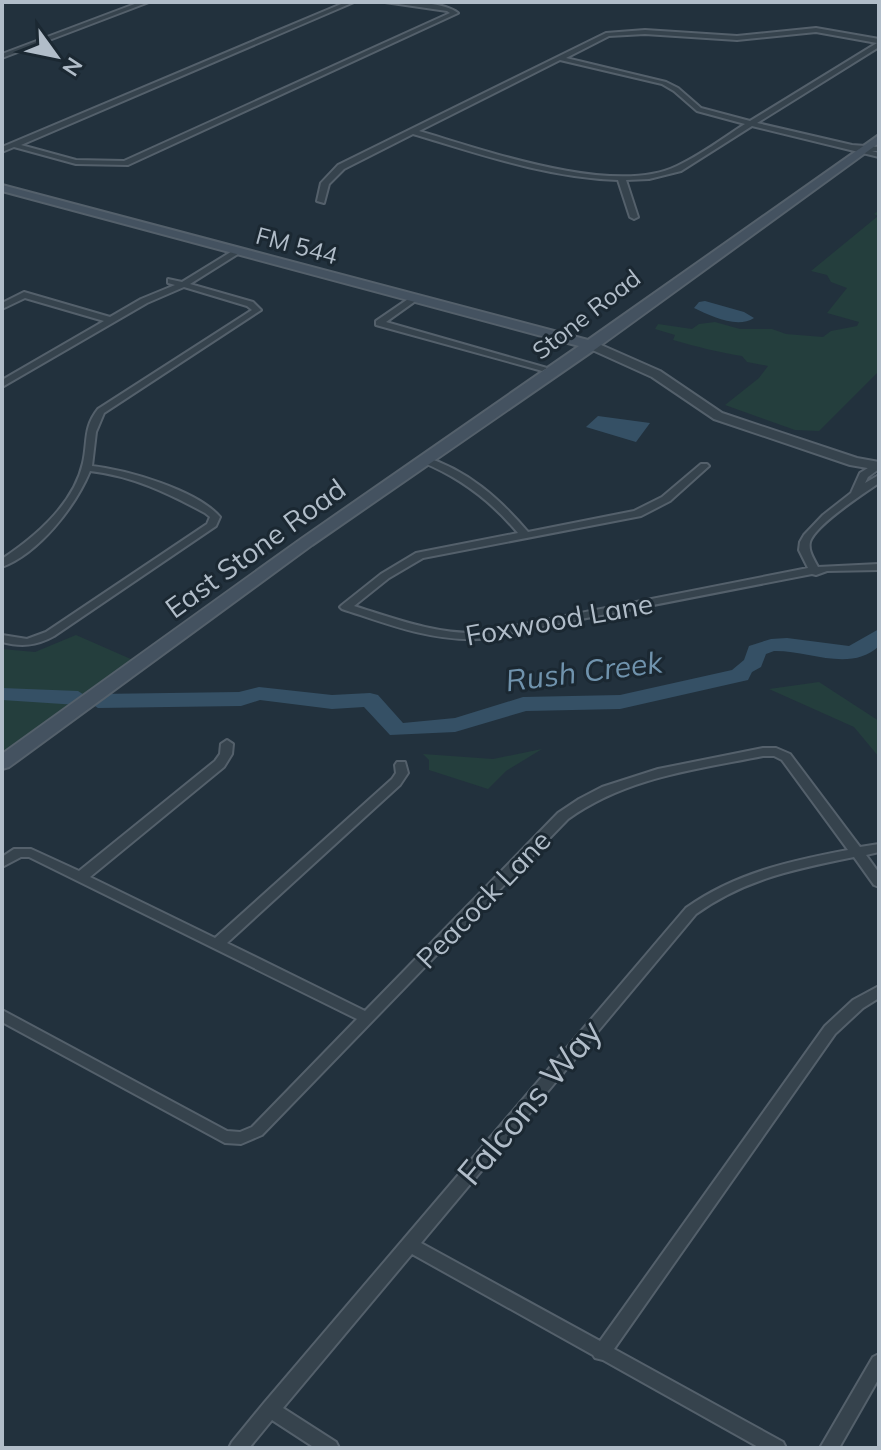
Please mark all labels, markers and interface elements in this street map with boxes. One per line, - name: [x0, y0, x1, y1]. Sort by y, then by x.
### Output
- north arrow: [16, 16, 96, 96]
- text: N: [57, 52, 89, 81]
- street label: FM 544: [253, 220, 341, 270]
- street label: Stone Road: [526, 262, 646, 366]
- street label: East Stone Road: [158, 471, 352, 625]
- street label: Foxwood Lane: [463, 585, 655, 653]
- water label: Rush Creek: [503, 642, 666, 699]
- street label: Peacock Lane: [408, 823, 558, 975]
- street label: Falcons Way: [447, 1011, 611, 1193]

